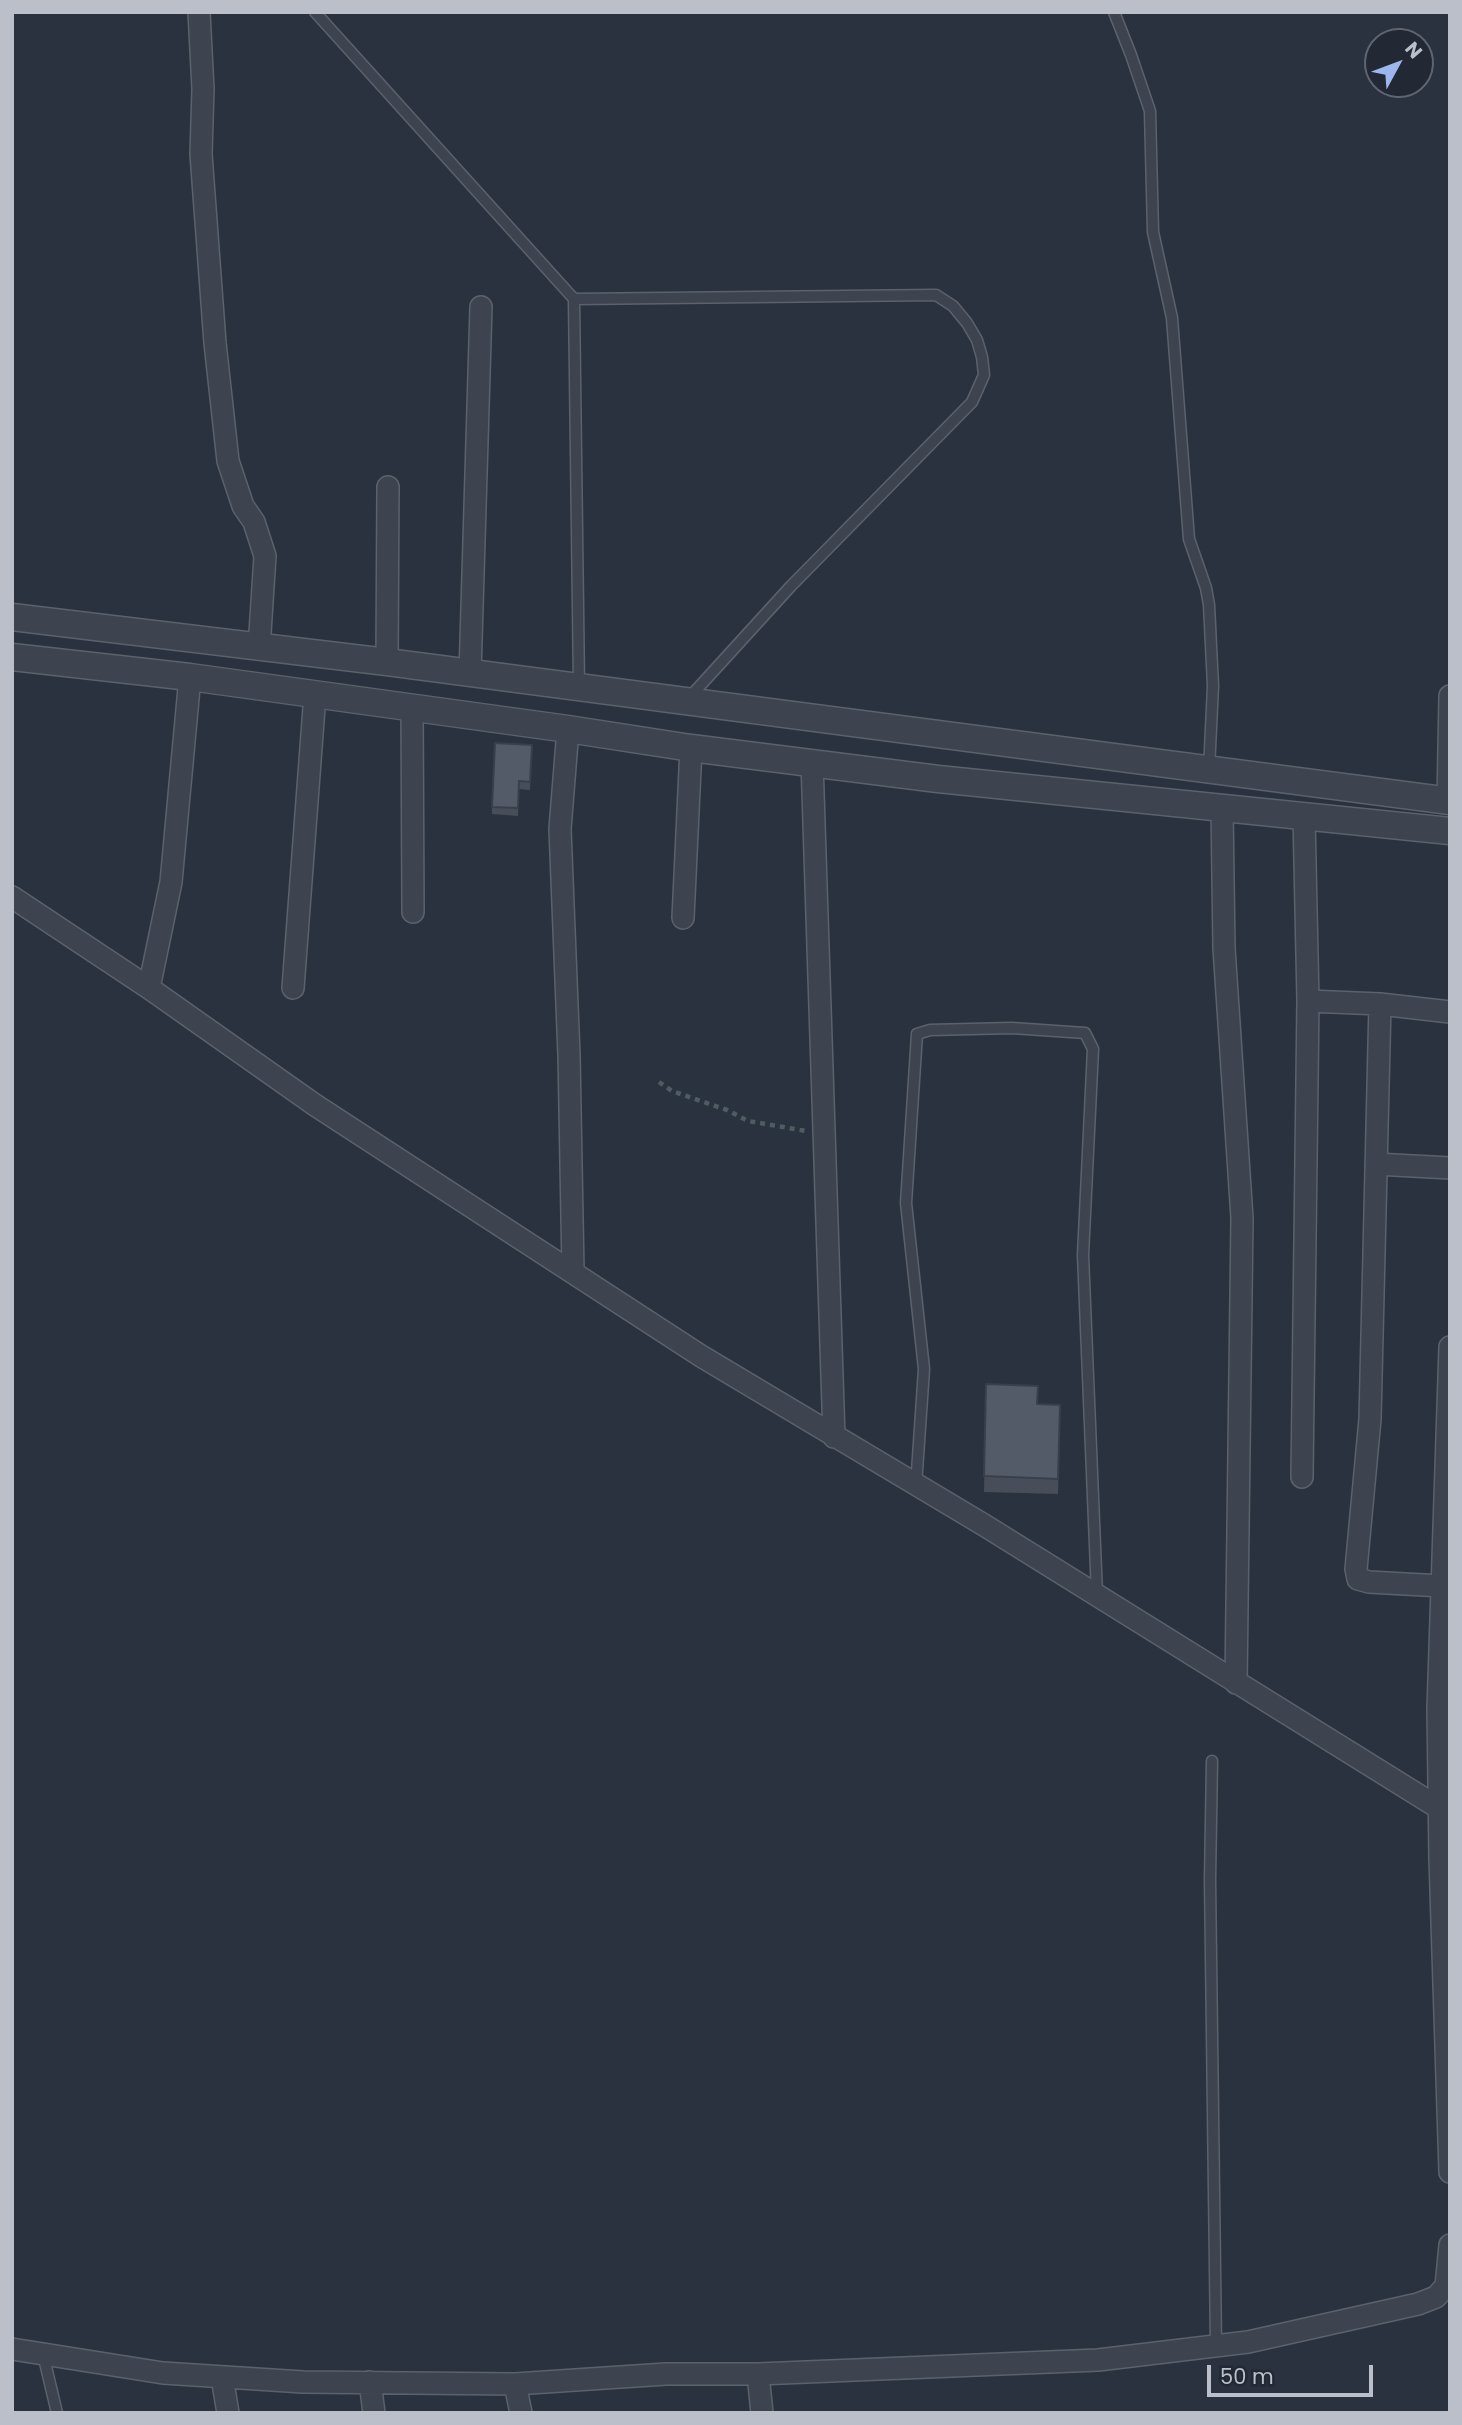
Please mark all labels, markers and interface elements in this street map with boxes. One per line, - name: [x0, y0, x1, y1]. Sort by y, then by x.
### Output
- north arrow: [1364, 28, 1434, 98]
- text: N: [1399, 36, 1429, 64]
- scale bar: [1210, 2352, 1376, 2396]
- text: 50 m: [1220, 2362, 1274, 2391]

